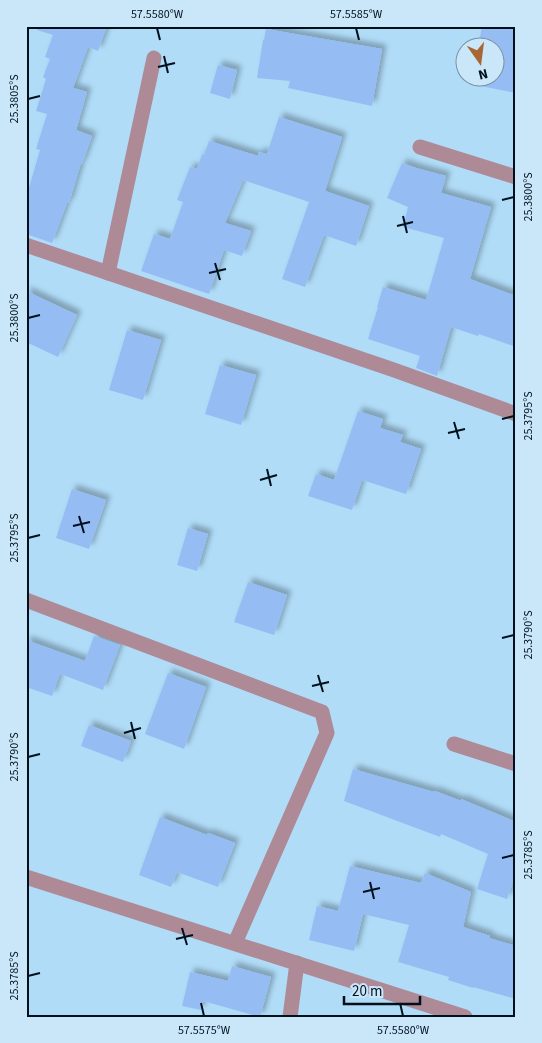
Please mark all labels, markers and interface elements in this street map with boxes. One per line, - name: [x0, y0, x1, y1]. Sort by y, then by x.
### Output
- text: 57.5580°W: [131, 6, 184, 23]
- text: 57.5585°W: [330, 6, 383, 23]
- north arrow: [454, 38, 504, 88]
- text: N: [476, 63, 490, 84]
- text: 25.3805°S: [6, 74, 23, 124]
- text: 25.3800°S: [520, 172, 537, 222]
- text: 25.3800°S: [6, 293, 23, 343]
- text: 25.3795°S: [520, 391, 537, 441]
- text: 25.3795°S: [6, 513, 23, 563]
- text: 25.3790°S: [520, 610, 537, 660]
- text: 25.3790°S: [6, 732, 23, 782]
- text: 25.3785°S: [520, 830, 537, 880]
- text: 25.3785°S: [6, 951, 23, 1001]
- scale bar: [344, 973, 421, 1005]
- text: 20 m: [352, 981, 382, 1002]
- text: 57.5575°W: [178, 1022, 231, 1039]
- text: 57.5580°W: [377, 1022, 430, 1039]

